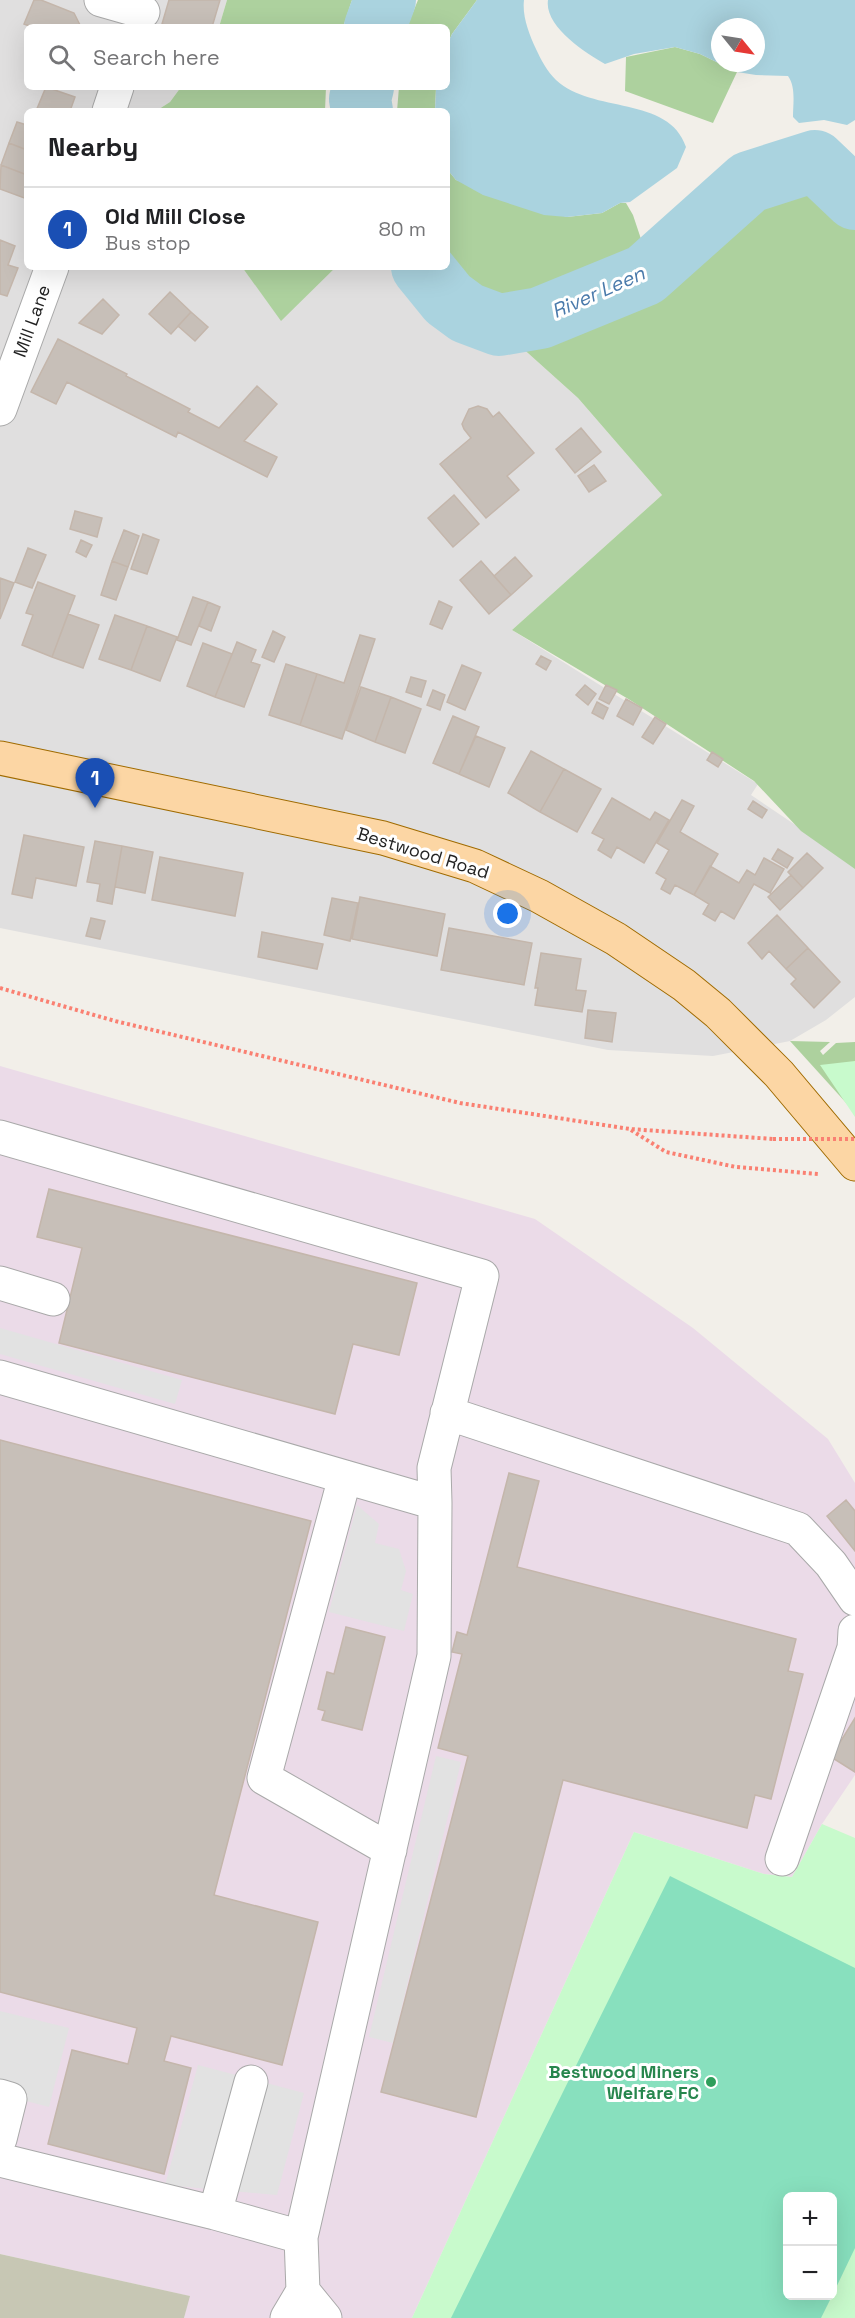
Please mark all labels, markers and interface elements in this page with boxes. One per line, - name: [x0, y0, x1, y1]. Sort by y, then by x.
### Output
- north arrow: [711, 18, 765, 72]
- search box: [24, 24, 450, 90]
- icon: search: [45, 41, 78, 74]
- text: Search here: [93, 43, 220, 71]
- text: Nearby: [48, 130, 138, 164]
- text: Old Mill Close: [105, 202, 246, 230]
- text: 1: [63, 216, 72, 242]
- text: 80 m: [378, 216, 426, 242]
- text: Bus stop: [105, 230, 191, 256]
- water label: River Leen: [547, 260, 649, 324]
- street label: Mill Lane: [8, 282, 55, 360]
- pin: 1: [76, 758, 115, 808]
- street label: Bestwood Road: [354, 821, 492, 884]
- your location: [493, 899, 522, 928]
- place label: Bestwood Miners Welfare FC: [549, 2060, 699, 2104]
- marker: Bestwood Miners Welfare FC: [704, 2075, 718, 2089]
- map controls: [783, 2192, 837, 2300]
- button: +: [783, 2192, 837, 2246]
- button: −: [783, 2246, 837, 2300]

